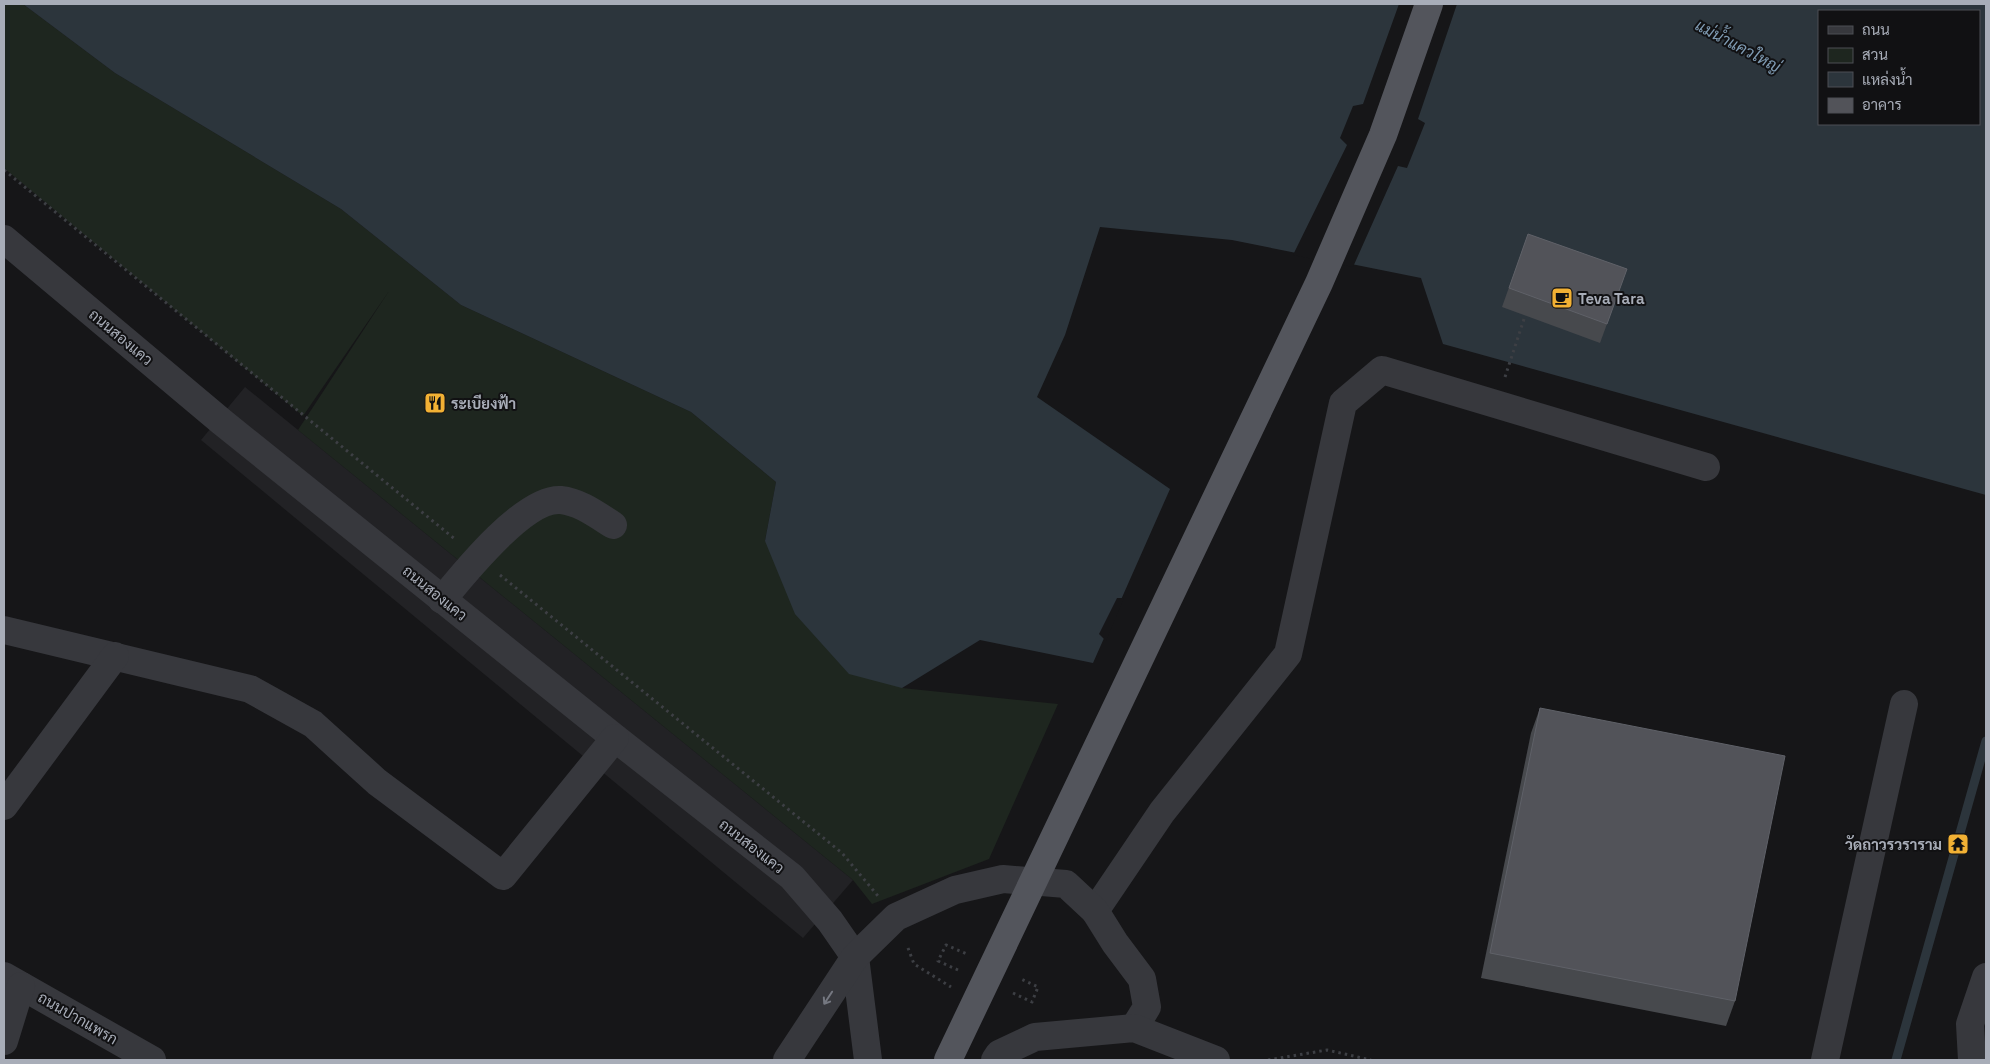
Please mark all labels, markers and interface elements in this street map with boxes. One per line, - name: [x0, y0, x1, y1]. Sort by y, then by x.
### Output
- legend: [1818, 10, 1980, 125]
- water label: แม่น้ำแควใหญ่: [1692, 11, 1787, 78]
- text: ถนน: [1862, 20, 1890, 39]
- text: สวน: [1862, 45, 1888, 64]
- text: แหล่งน้ำ: [1862, 67, 1913, 89]
- text: อาคาร: [1862, 95, 1902, 114]
- cafe icon: Teva Tara: [1550, 286, 1574, 310]
- place label: Teva Tara: [1578, 289, 1645, 308]
- street label: ถนนสองแคว: [85, 305, 157, 369]
- restaurant icon: ระเบียงฟ้า: [423, 391, 447, 415]
- place label: ระเบียงฟ้า: [451, 394, 516, 413]
- street label: ถนนสองแคว: [399, 561, 471, 625]
- street label: ถนนสองแคว: [716, 815, 788, 877]
- temple icon: วัดถาวรวราราม: [1946, 832, 1970, 856]
- place label: วัดถาวรวราราม: [1845, 835, 1942, 854]
- street label: ถนนปากแพรก: [35, 988, 121, 1048]
- one-way arrow: [823, 991, 833, 1005]

